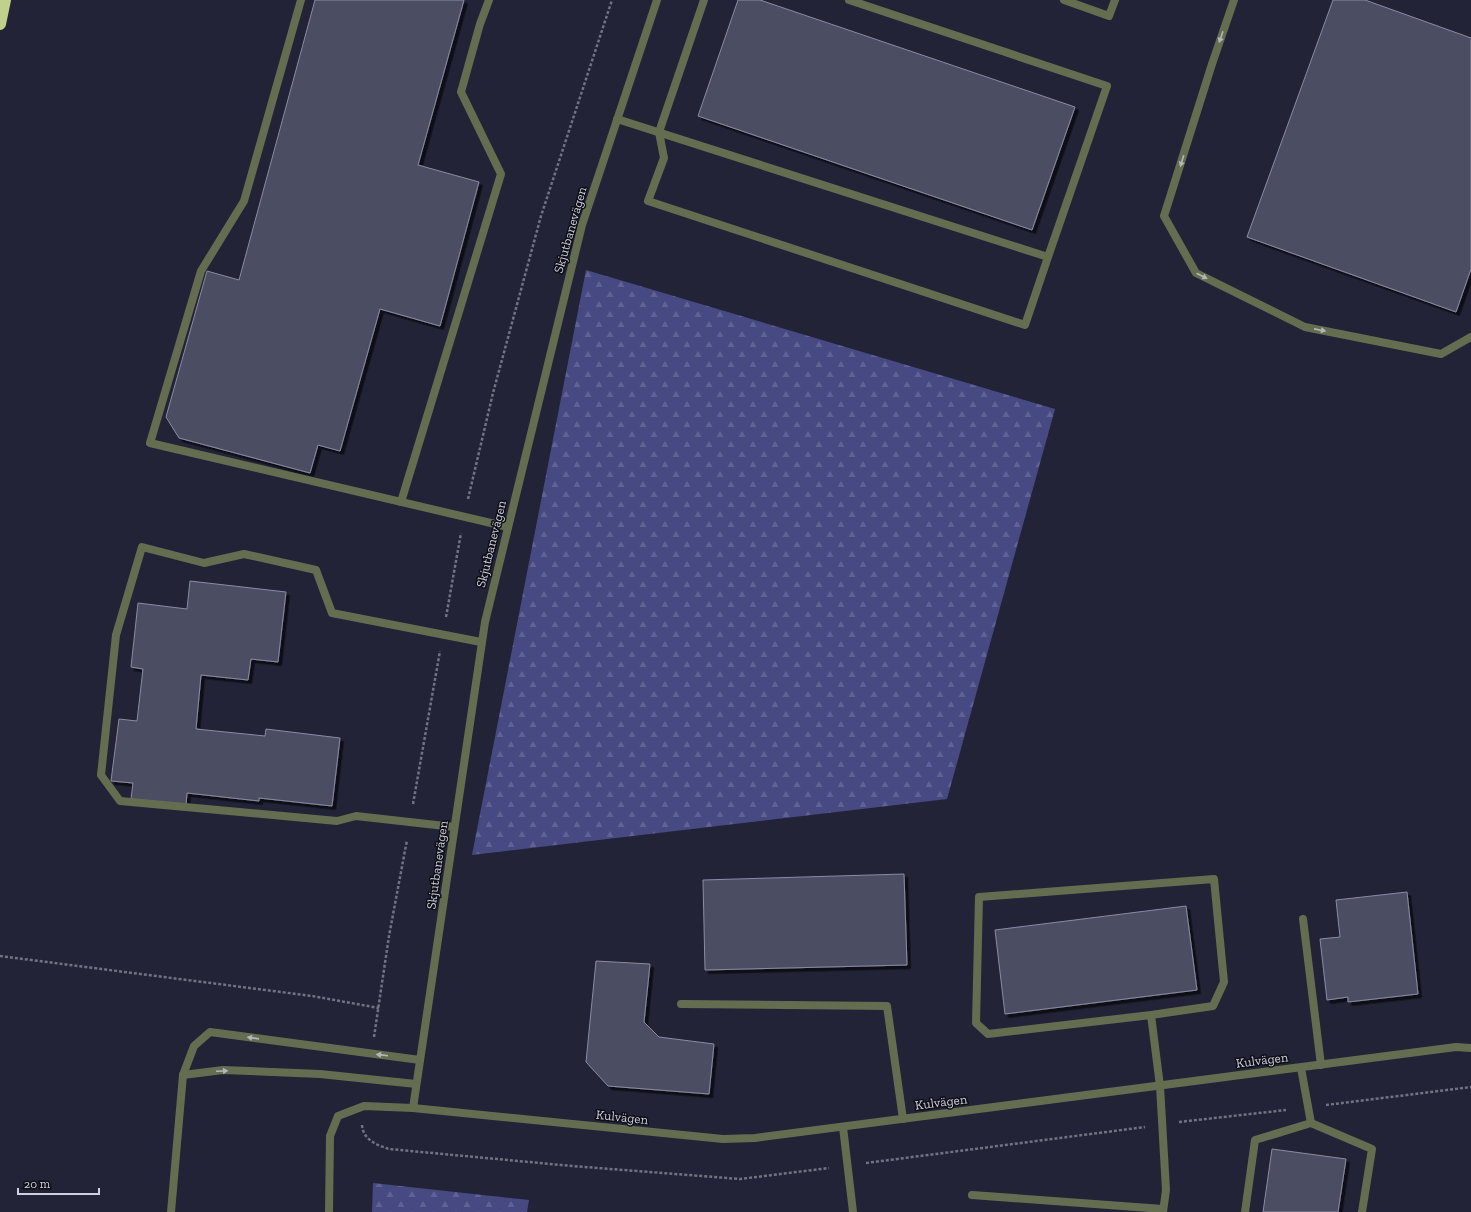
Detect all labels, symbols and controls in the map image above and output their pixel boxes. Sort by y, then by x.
one-way arrow [1218,31,1224,43]
one-way arrow [1178,155,1184,167]
street label: Skjutbanevägen [550,185,591,275]
one-way arrow [1197,273,1208,279]
one-way arrow [1314,328,1326,334]
street label: Skjutbanevägen [473,498,510,589]
street label: Skjutbanevägen [423,819,452,910]
one-way arrow [247,1035,259,1041]
street label: Kulvägen [1235,1049,1289,1071]
one-way arrow [376,1052,388,1058]
one-way arrow [216,1067,228,1074]
street label: Kulvägen [914,1091,968,1113]
street label: Kulvägen [595,1107,649,1127]
scale bar [18,1170,99,1196]
text: 20 m [24,1177,51,1191]

